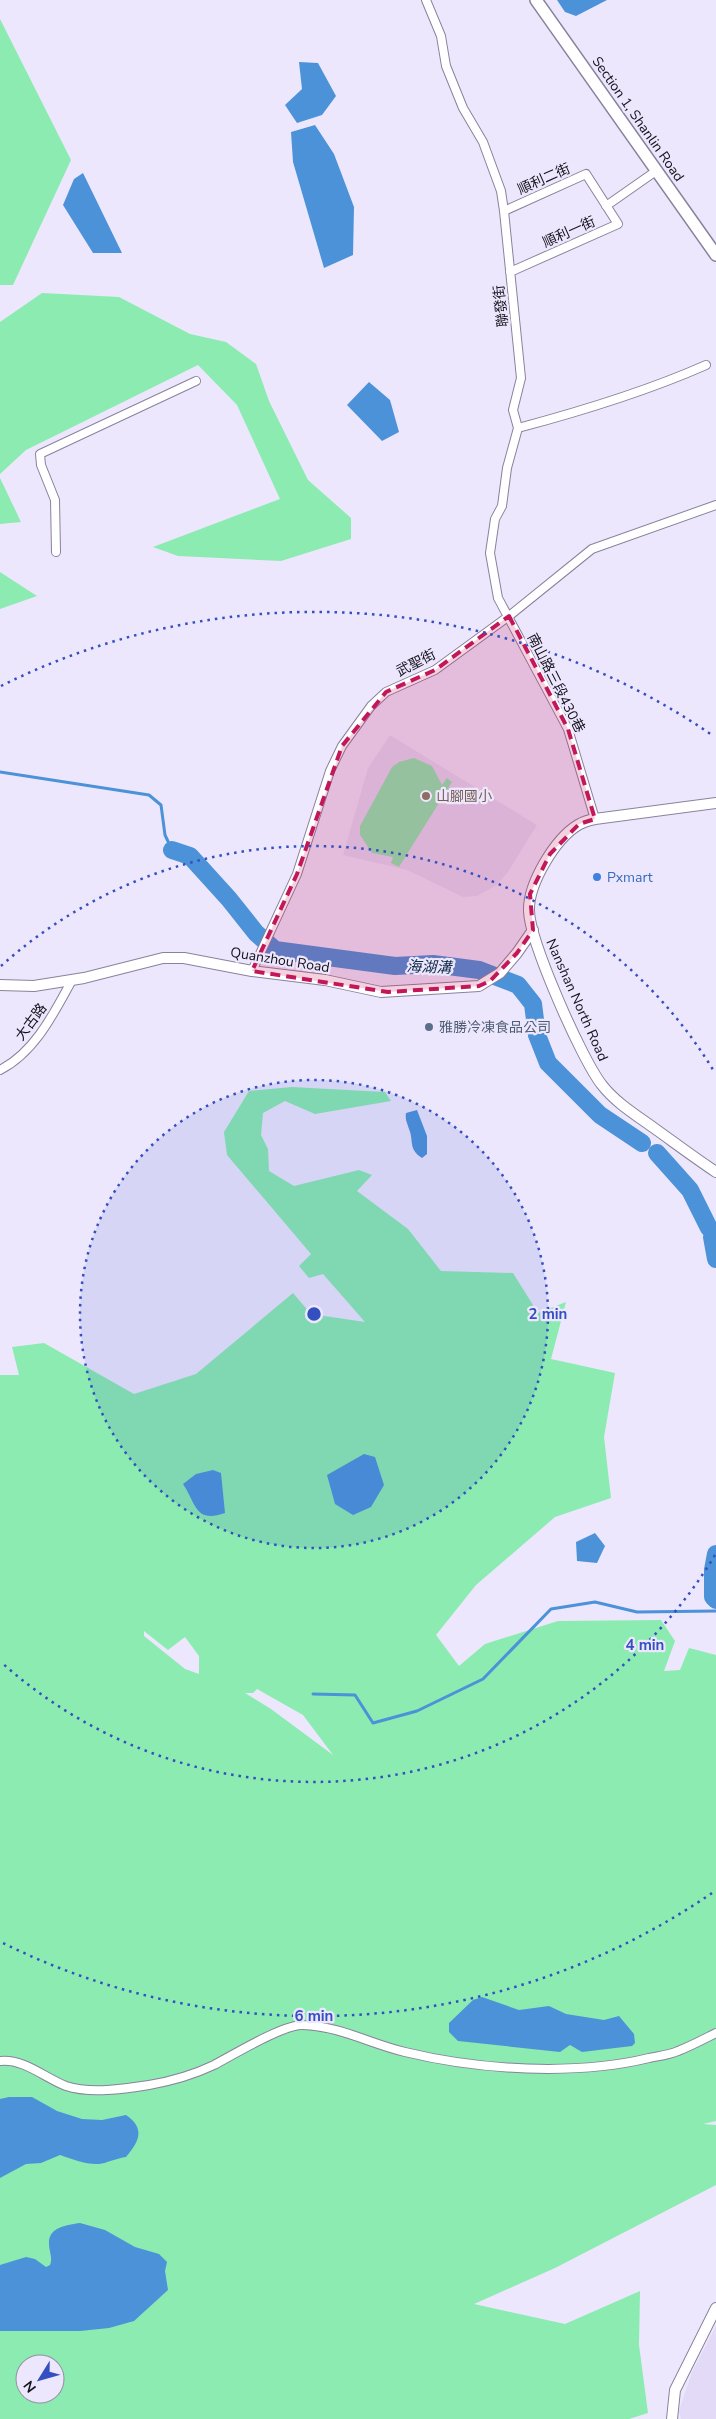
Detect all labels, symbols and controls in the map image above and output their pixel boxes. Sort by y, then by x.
street label: Section 1, Shanlin Road [588,53,688,185]
street label: 順利二街 [515,159,573,199]
street label: 順利一街 [540,212,598,252]
street label: 聯發街 [489,284,513,328]
street label: 南山路三段430巷 [523,630,589,736]
street label: 武聖街 [393,645,439,681]
place label: 山腳國小 [436,787,492,806]
marker: 山腳國小 [420,790,432,802]
place label: Pxmart [607,868,653,887]
marker: Pxmart [591,871,603,883]
street label: Nanshan North Road [541,936,613,1064]
street label: Quanzhou Road [229,943,331,977]
water label: 海湖溝 [406,956,454,978]
street label: 大古路 [11,1000,51,1044]
place label: 雅勝冷凍食品公司 [439,1018,551,1037]
marker: 雅勝冷凍食品公司 [423,1021,435,1033]
text: 2 min [529,1304,567,1324]
centre of rings [305,1305,323,1323]
text: 4 min [626,1635,664,1655]
text: 6 min [295,2006,333,2026]
north arrow [15,2354,65,2404]
text: N [19,2377,41,2396]

